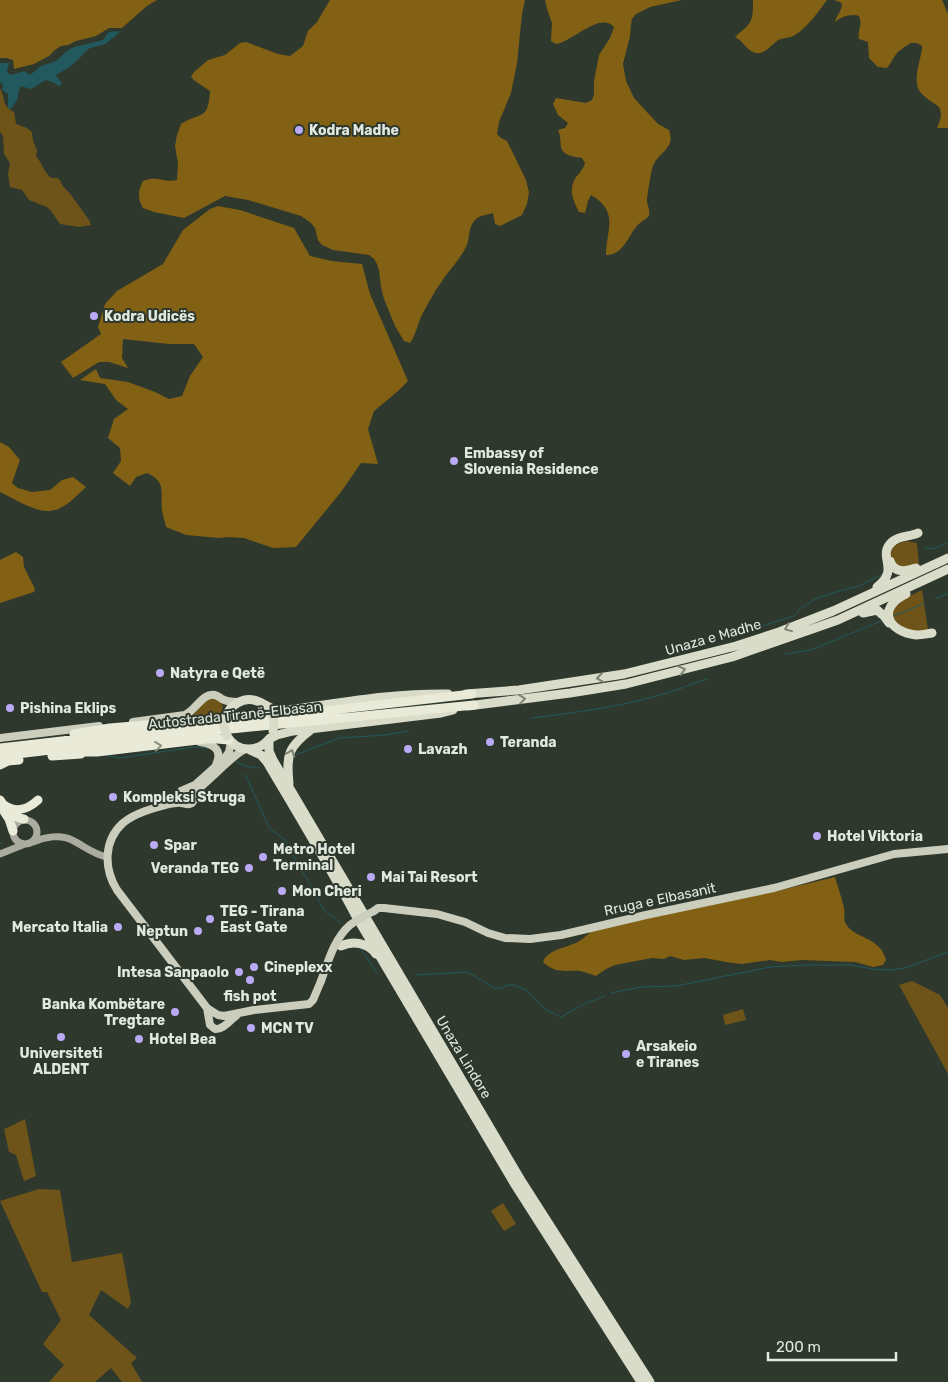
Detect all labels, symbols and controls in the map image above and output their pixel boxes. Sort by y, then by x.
place label: Kodra Madhe [309,122,399,139]
marker: Kodra Madhe [293,124,305,136]
place label: Kodra Udicës [104,308,195,325]
marker: Kodra Udicës [88,310,100,322]
place label: Embassy of Slovenia Residence [464,445,599,478]
marker: Embassy of Slovenia Residence [448,455,460,467]
street label: Unaza e Madhe [663,616,763,659]
one-way arrow [784,622,793,633]
place label: Natyra e Qetë [170,665,265,682]
one-way arrow [677,665,686,676]
marker: Natyra e Qetë [154,667,166,679]
one-way arrow [595,672,603,683]
one-way arrow [519,694,527,705]
street label: Autostrada Tiranë-Elbasan [147,698,323,733]
place label: Pishina Eklips [20,700,117,717]
marker: Pishina Eklips [4,702,16,714]
place label: Teranda [500,734,557,751]
marker: Teranda [484,736,496,748]
one-way arrow [154,741,162,752]
place label: Lavazh [418,741,468,758]
marker: Lavazh [402,743,414,755]
one-way arrow [285,749,295,758]
place label: Kompleksi Struga [123,789,245,806]
marker: Kompleksi Struga [107,791,119,803]
place label: Hotel Viktoria [827,828,923,845]
marker: Hotel Viktoria [811,830,823,842]
place label: Spar [164,837,197,854]
marker: Spar [148,839,160,851]
place label: Metro Hotel Terminal [273,841,355,874]
marker: Metro Hotel Terminal [257,851,269,863]
place label: Veranda TEG [151,860,239,877]
marker: Veranda TEG [243,862,255,874]
place label: Mai Tai Resort [381,869,478,886]
marker: Mai Tai Resort [365,871,377,883]
street label: Rruga e Elbasanit [603,879,718,920]
place label: Mon Cheri [292,883,362,900]
marker: Mon Cheri [276,885,288,897]
place label: TEG - Tirana East Gate [220,903,305,936]
marker: TEG - Tirana East Gate [204,913,216,925]
place label: Mercato Italia [12,919,108,936]
marker: Mercato Italia [112,921,124,933]
place label: Neptun [136,923,188,940]
marker: Neptun [192,925,204,937]
place label: Cineplexx [264,959,333,976]
marker: Cineplexx [248,961,260,973]
place label: Intesa Sanpaolo [117,964,229,981]
marker: Intesa Sanpaolo [233,966,245,978]
marker: fish pot [244,974,256,986]
place label: fish pot [223,988,277,1005]
place label: Banka Kombëtare Tregtare [42,996,165,1029]
marker: Banka Kombëtare Tregtare [169,1006,181,1018]
street label: Unaza Lindore [432,1013,495,1102]
place label: MCN TV [261,1020,314,1037]
marker: MCN TV [245,1022,257,1034]
marker: Universiteti ALDENT [55,1031,67,1043]
place label: Hotel Bea [149,1031,216,1048]
marker: Hotel Bea [133,1033,145,1045]
place label: Arsakeio e Tiranes [636,1038,699,1071]
place label: Universiteti ALDENT [19,1045,103,1078]
marker: Arsakeio e Tiranes [620,1048,632,1060]
scale bar [768,1330,896,1362]
text: 200 m [776,1338,821,1356]

